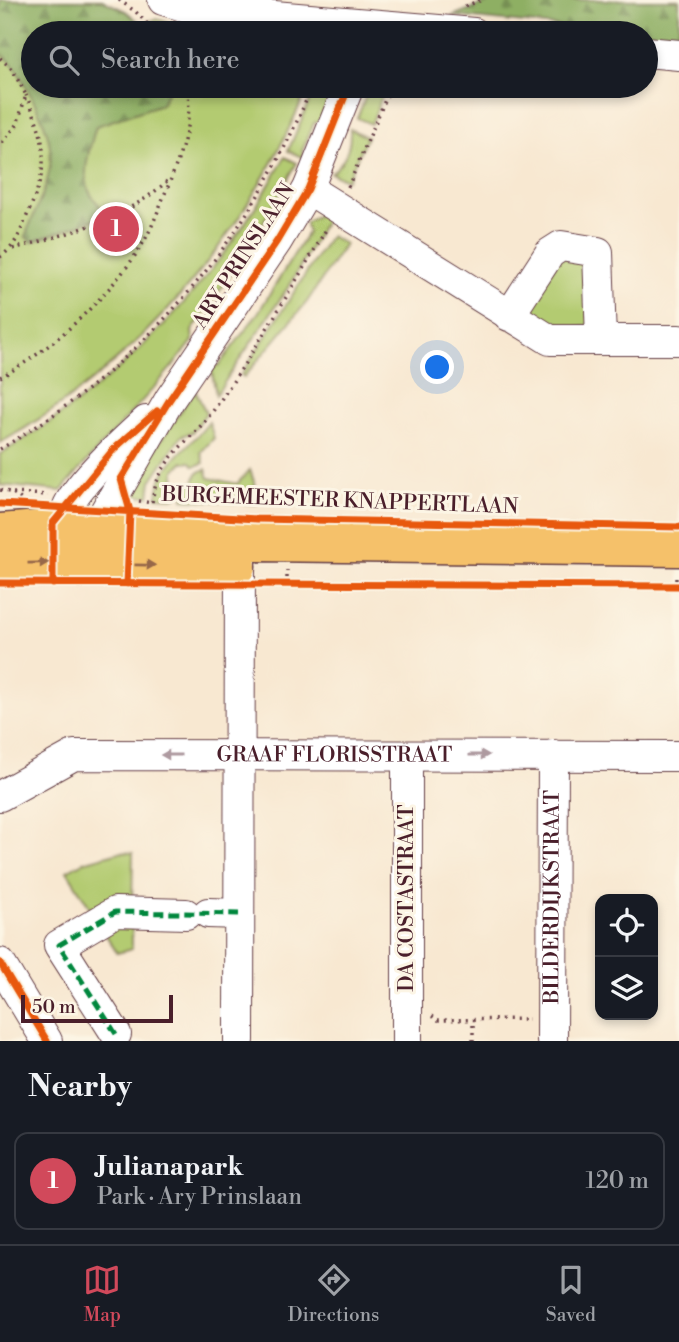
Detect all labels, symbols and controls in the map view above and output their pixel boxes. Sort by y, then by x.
search box [21,21,658,98]
icon: search [45,41,83,79]
text: Search here [101,44,240,76]
street label: ARY PRINSLAAN [187,178,301,335]
pin: 1 [93,203,139,255]
your location [420,350,454,384]
street label: BURGEMEESTER KNAPPERTLAAN [160,482,519,520]
one-way arrow [28,557,50,569]
one-way arrow [134,559,156,570]
street label: GRAAF FLORISSTRAAT [216,742,453,769]
one-way arrow [160,749,182,761]
one-way arrow [468,749,490,761]
street label: BILDERDIJKSTRAAT [539,790,566,1005]
street label: DA COSTASTRAAT [394,804,420,992]
map controls [595,894,658,1020]
button: locate [595,894,658,957]
button: layers [595,957,658,1020]
scale bar [21,992,173,1024]
text: 50 m [32,995,76,1019]
text: Nearby [28,1068,132,1106]
text: Julianapark [97,1151,243,1183]
text: 1 [47,1167,59,1195]
text: 120 m [585,1167,649,1195]
text: Park · Ary Prinslaan [97,1183,302,1211]
tab: Map [83,1261,121,1327]
tab: Directions [288,1261,379,1327]
tab: Saved [546,1261,596,1327]

